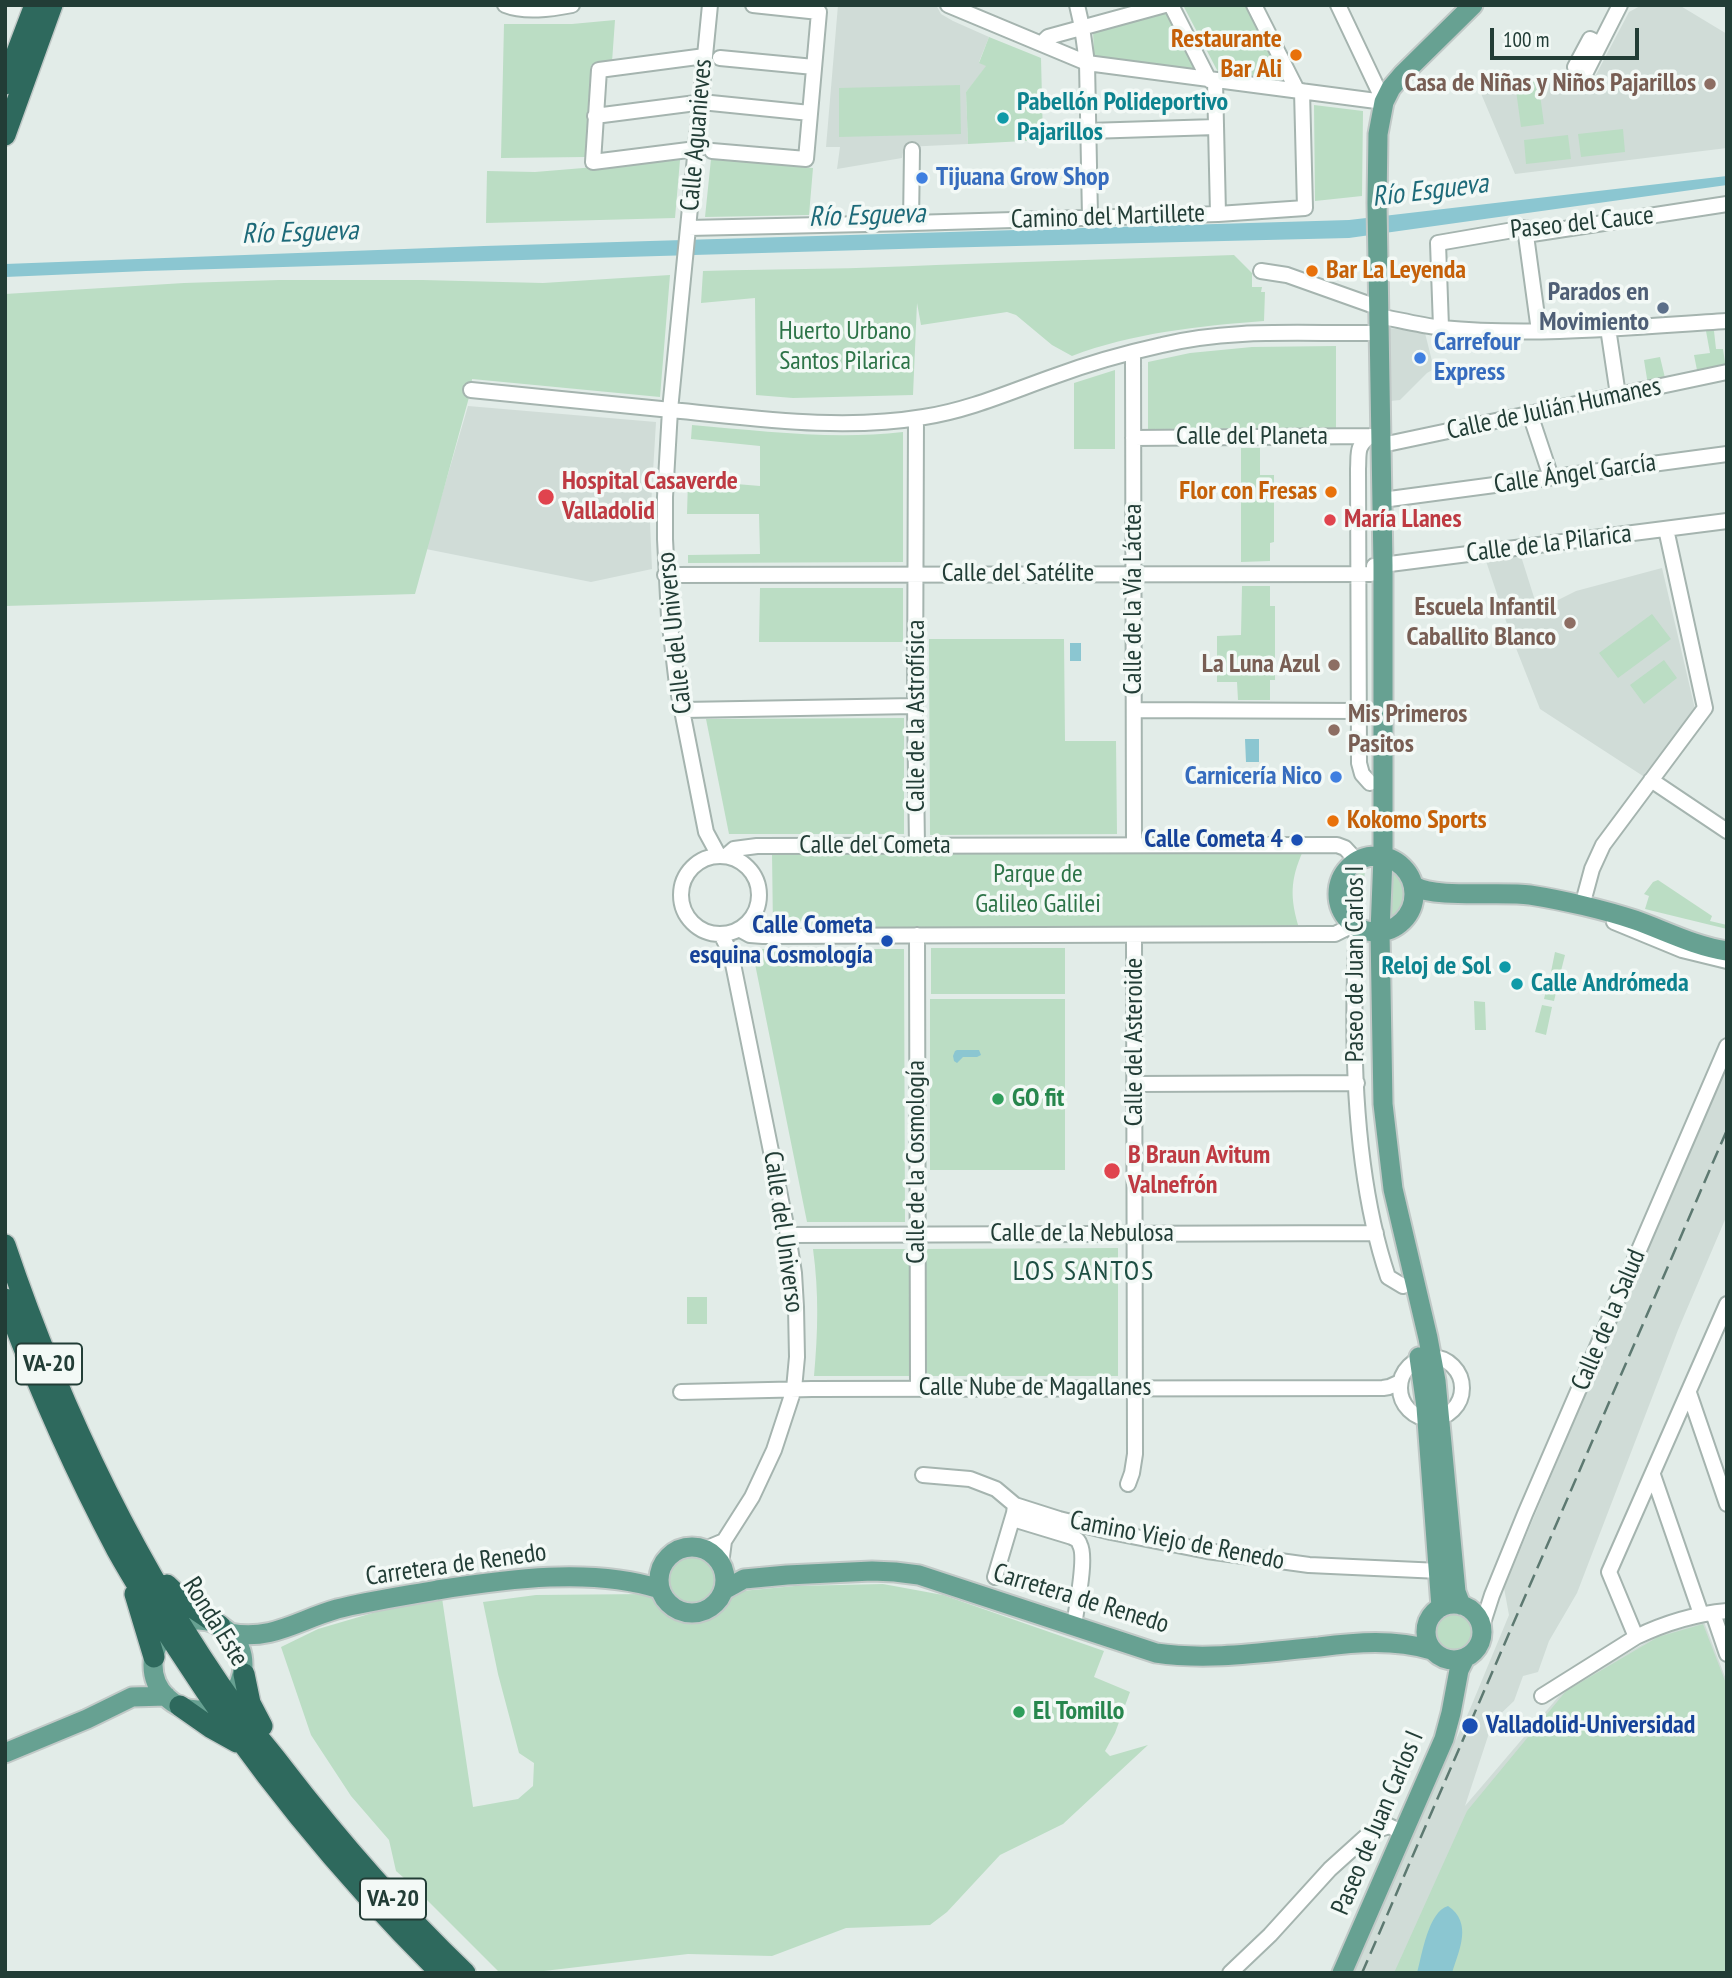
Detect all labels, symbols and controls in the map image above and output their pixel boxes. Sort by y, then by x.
scale bar [1494,14,1643,58]
place label: Restaurante Bar Ali [1171,24,1282,86]
text: 100 m [1503,26,1549,53]
marker: Restaurante Bar Ali [1288,47,1304,63]
street label: Calle Aguanieves [675,58,719,212]
place label: Casa de Niñas y Niños Pajarillos [1404,68,1696,100]
marker: Casa de Niñas y Niños Pajarillos [1702,76,1718,92]
place label: Pabellón Polideportivo Pajarillos [1017,87,1228,148]
marker: Pabellón Polideportivo Pajarillos [995,110,1011,126]
place label: Tijuana Grow Shop [936,162,1109,194]
water label: Río Esgueva [1370,167,1490,215]
marker: Tijuana Grow Shop [914,170,930,186]
water label: Río Esgueva [808,197,926,235]
street label: Camino del Martillete [1010,198,1206,236]
street label: Paseo del Cauce [1509,200,1655,246]
water label: Río Esgueva [241,214,359,252]
place label: Bar La Leyenda [1326,255,1466,287]
marker: Bar La Leyenda [1304,263,1320,279]
place label: Parados en Movimiento [1539,277,1649,338]
marker: Parados en Movimiento [1655,300,1671,316]
park label: Huerto Urbano Santos Pilarica [779,316,911,378]
place label: Carrefour Express [1434,327,1521,388]
marker: Carrefour Express [1412,350,1428,366]
street label: Calle de Julián Humanes [1444,371,1664,447]
street label: Calle del Planeta [1176,421,1328,453]
street label: Calle Ángel García [1492,447,1658,501]
place label: Hospital Casaverde Valladolid [562,466,738,528]
place label: Flor con Fresas [1179,476,1317,508]
marker: Flor con Fresas [1323,484,1339,500]
marker: Hospital Casaverde Valladolid [536,487,556,507]
street label: Calle de la Vía Láctea [1118,504,1150,694]
place label: María Llanes [1344,504,1462,536]
marker: María Llanes [1322,512,1338,528]
street label: Calle de la Pilarica [1465,518,1633,570]
street label: Calle del Universo [651,551,699,715]
street label: Calle del Satélite [942,558,1094,590]
place label: Escuela Infantil Caballito Blanco [1407,592,1556,654]
marker: Escuela Infantil Caballito Blanco [1562,615,1578,631]
street label: Calle de la Astrofísica [901,620,933,812]
place label: La Luna Azul [1202,649,1320,681]
marker: La Luna Azul [1326,657,1342,673]
place label: Mis Primeros Pasitos [1348,699,1467,760]
marker: Mis Primeros Pasitos [1326,722,1342,738]
place label: Carnicería Nico [1185,761,1322,793]
marker: Carnicería Nico [1328,769,1344,785]
place label: Kokomo Sports [1347,805,1487,837]
marker: Kokomo Sports [1325,813,1341,829]
place label: Calle Cometa 4 [1144,824,1283,856]
street label: Calle del Cometa [799,830,951,862]
marker: Calle Cometa 4 [1289,832,1305,848]
park label: Parque de Galileo Galilei [975,859,1101,920]
street label: Paseo de Juan Carlos I [1340,866,1372,1062]
place label: Calle Cometa esquina Cosmología [689,910,873,972]
marker: Calle Cometa esquina Cosmología [879,933,895,949]
place label: Reloj de Sol [1381,951,1491,983]
street label: Calle del Asteroide [1119,958,1151,1126]
marker: Reloj de Sol [1497,959,1513,975]
place label: Calle Andrómeda [1531,968,1689,1000]
marker: Calle Andrómeda [1509,976,1525,992]
street label: Calle de la Cosmología [901,1060,933,1264]
place label: GO fit [1012,1083,1064,1115]
marker: GO fit [990,1091,1006,1107]
place label: B Braun Avitum Valnefrón [1128,1140,1270,1202]
street label: Calle del Universo [756,1149,810,1315]
marker: B Braun Avitum Valnefrón [1102,1161,1122,1181]
street label: Calle de la Nebulosa [990,1218,1174,1250]
street label: Calle de la Salud [1565,1245,1653,1395]
district label: LOS SANTOS [1014,1255,1154,1289]
road number: VA-20 [16,1344,82,1384]
street label: Calle Nube de Magallanes [919,1372,1151,1404]
street label: Camino Viejo de Renedo [1067,1505,1287,1577]
street label: Carretera de Renedo [364,1537,548,1593]
street label: Carretera de Renedo [989,1557,1173,1641]
street label: Ronda Este [176,1572,254,1672]
place label: El Tomillo [1033,1696,1124,1728]
marker: El Tomillo [1011,1704,1027,1720]
place label: Valladolid-Universidad [1486,1710,1695,1742]
marker: Valladolid-Universidad [1460,1716,1480,1736]
street label: Paseo de Juan Carlos I [1325,1726,1431,1920]
road number: VA-20 [360,1878,426,1920]

